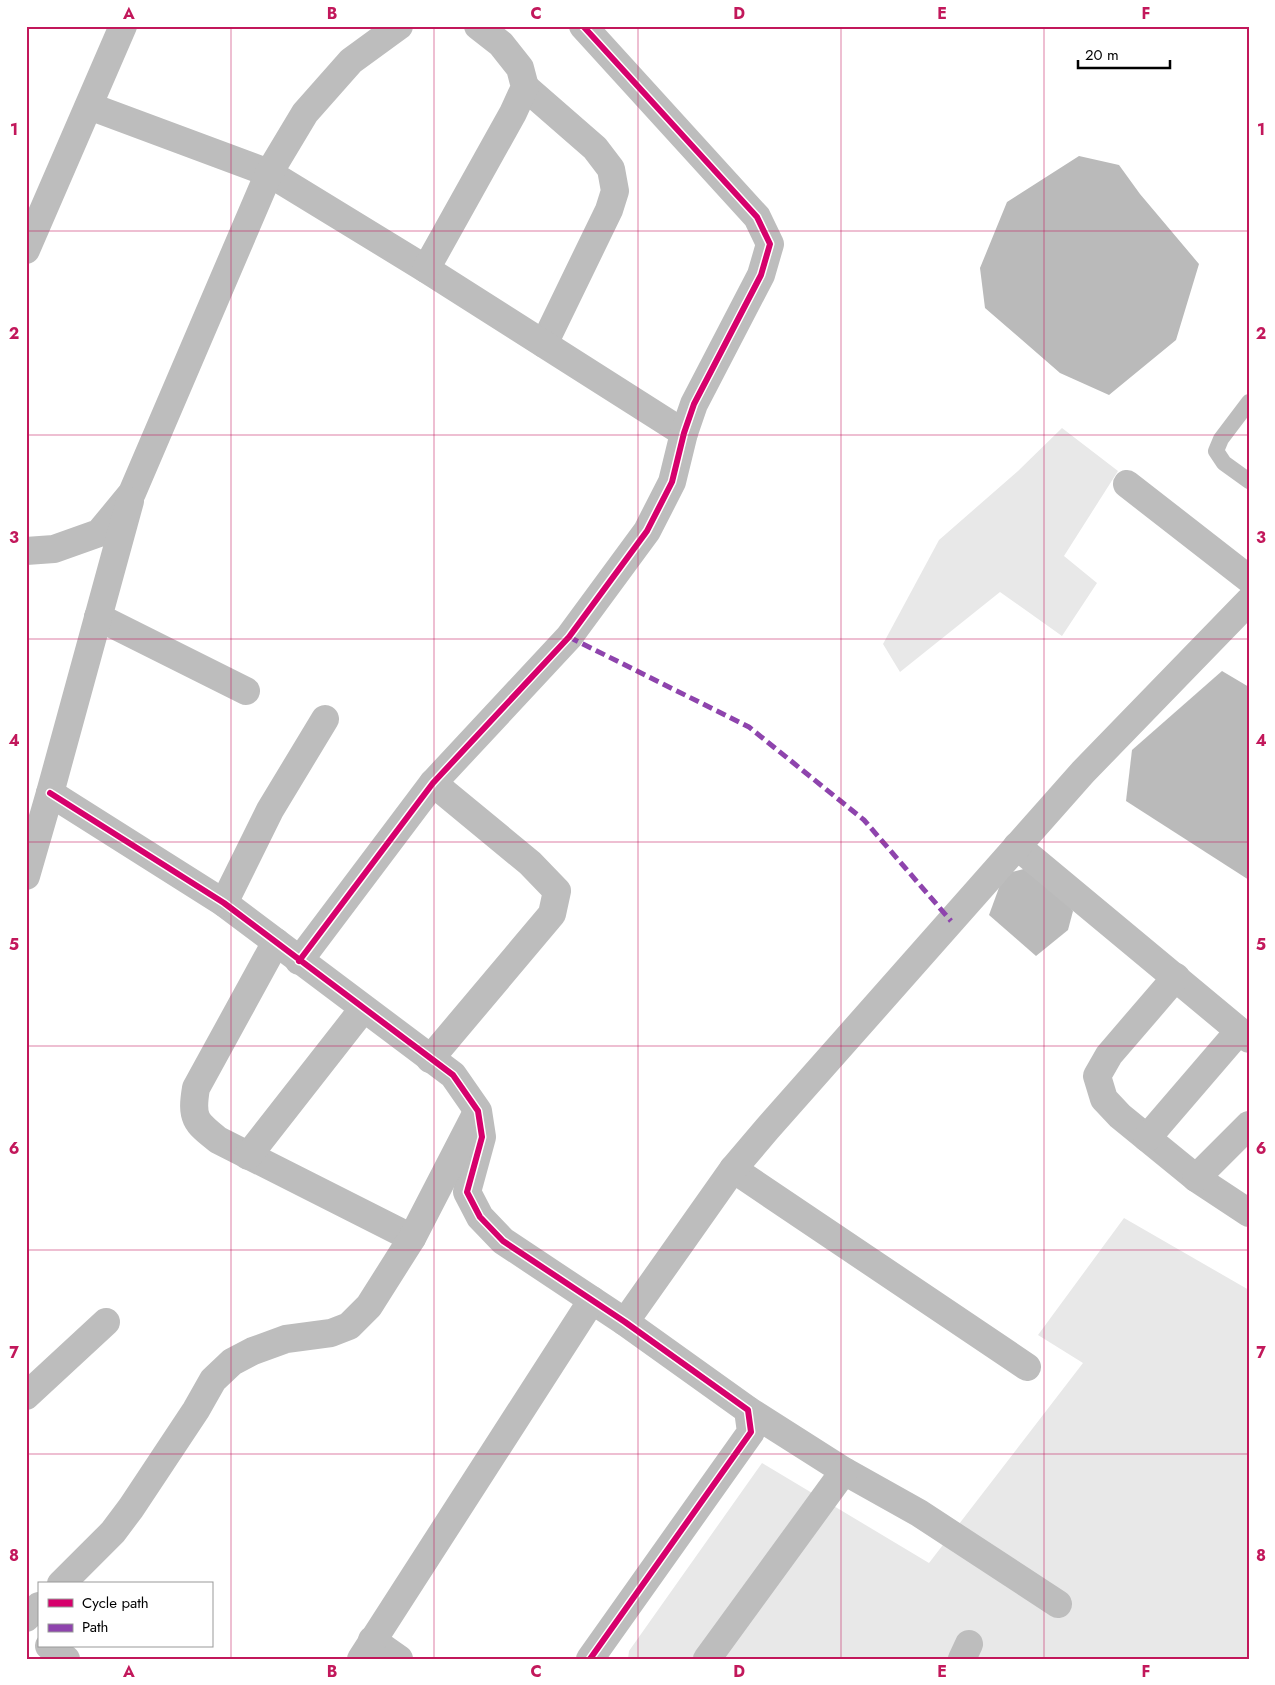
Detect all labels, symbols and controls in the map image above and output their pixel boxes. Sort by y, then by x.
text: A [122,2,135,25]
text: B [327,2,337,25]
text: C [530,2,542,25]
text: D [733,2,745,25]
text: E [937,2,947,25]
text: F [1142,2,1150,25]
scale bar [1078,38,1170,70]
text: 20 m [1085,44,1119,66]
text: 1 [10,118,18,141]
text: 1 [1257,118,1265,141]
text: 2 [9,322,19,345]
text: 2 [1256,322,1266,345]
text: 3 [9,526,19,549]
text: 3 [1256,526,1266,549]
text: 4 [8,729,20,752]
text: 4 [1255,729,1267,752]
text: 5 [9,933,19,956]
text: 5 [1256,933,1266,956]
text: 6 [9,1137,19,1160]
text: 6 [1256,1137,1266,1160]
text: 7 [9,1341,19,1364]
text: 7 [1256,1341,1266,1364]
text: 8 [9,1544,19,1567]
text: 8 [1256,1544,1266,1567]
legend [38,1582,212,1648]
text: Cycle path [82,1592,149,1614]
text: Path [82,1616,108,1638]
text: A [122,1660,135,1683]
text: B [327,1660,337,1683]
text: C [530,1660,542,1683]
text: D [733,1660,745,1683]
text: E [937,1660,947,1683]
text: F [1142,1660,1150,1683]

